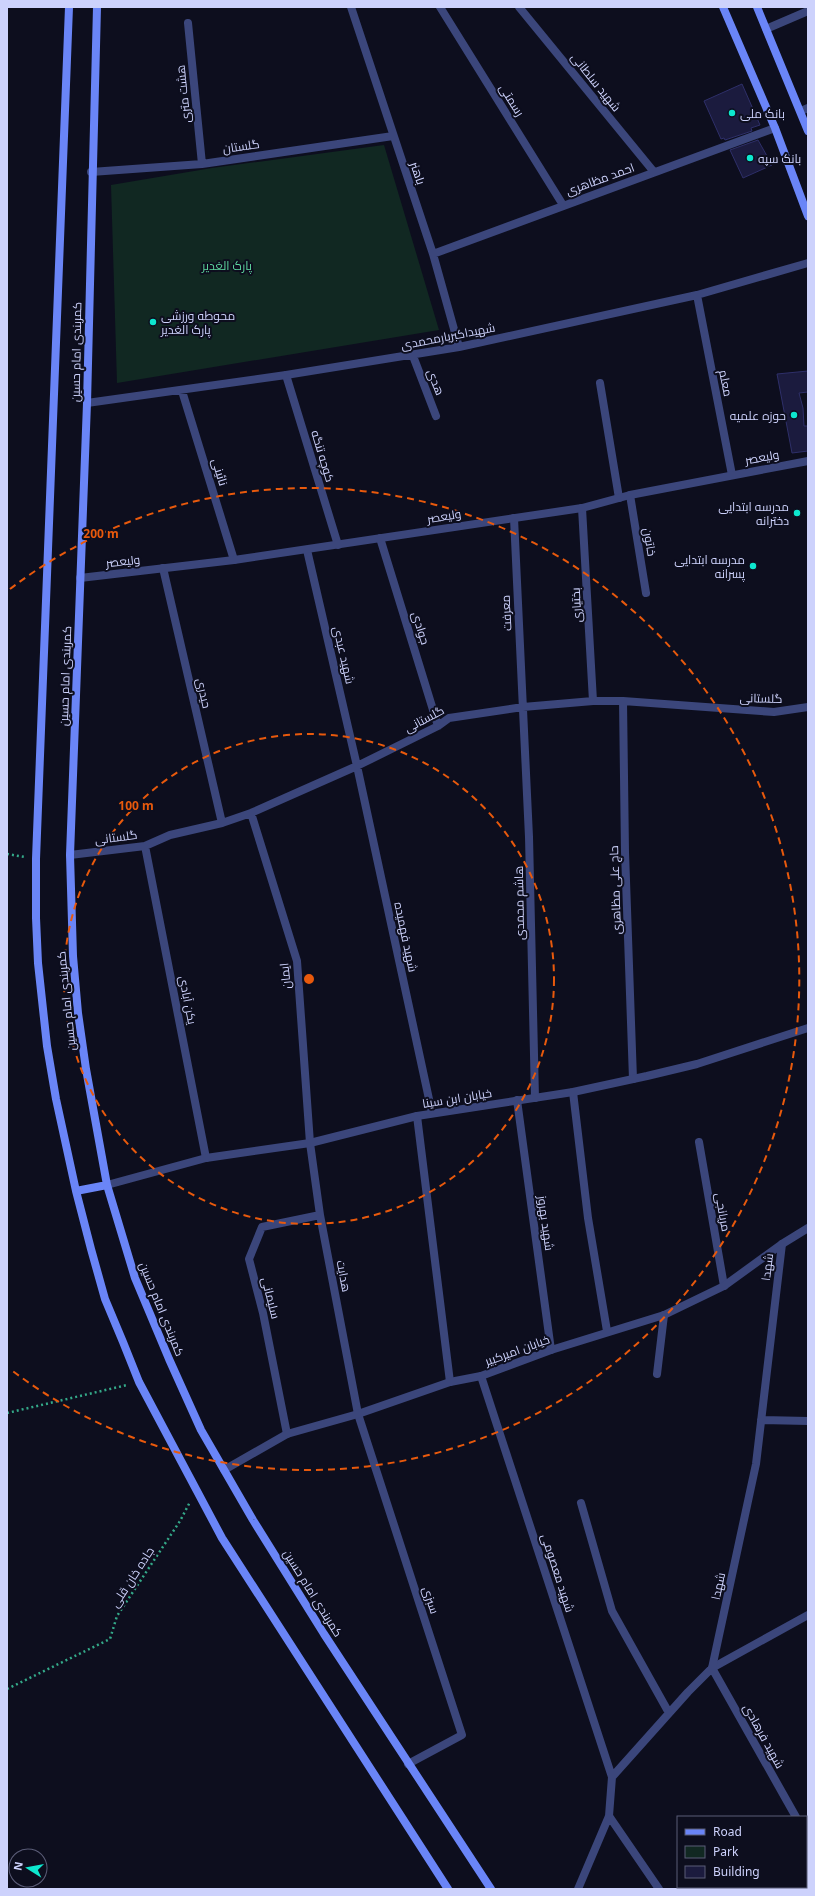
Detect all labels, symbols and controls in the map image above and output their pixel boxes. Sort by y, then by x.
street label: شهید سلطانی [567,49,625,115]
street label: هشت متری [171,64,195,124]
street label: رسمتی [495,81,529,119]
place label: بانک ملی [740,105,785,122]
marker: بانک ملی [727,108,737,118]
street label: گلستان [221,135,261,157]
place label: بانک سپه [758,150,801,167]
marker: بانک سپه [745,153,755,163]
street label: باهنر [406,158,430,187]
street label: احمد مظاهری [563,159,637,199]
park label: پارک الغدیر [201,257,253,275]
street label: کمربندی امام حسین [67,302,85,402]
place label: محوطه ورزشی پارک الغدیر [160,307,235,339]
marker: محوطه ورزشی پارک الغدیر [148,317,158,327]
street label: شهیداکبریارمحمدی [399,319,497,353]
street label: هدی [423,366,449,398]
street label: معلم [715,368,737,398]
place label: حوزه علمیه [730,407,786,424]
marker: حوزه علمیه [789,410,799,420]
street label: کوچه تنگه [306,428,339,484]
street label: ولیعصر [743,446,780,469]
street label: نائینی [208,456,232,488]
place label: مدرسه ابتدایی دخترانه [718,498,789,529]
street label: ولیعصر [425,505,462,527]
marker: مدرسه ابتدایی دخترانه [792,508,802,518]
text: 200 m [83,525,119,542]
street label: خاتون [639,527,661,557]
street label: ولیعصر [104,551,141,571]
place label: مدرسه ابتدایی پسرانه [674,551,746,583]
marker: مدرسه ابتدایی پسرانه [748,561,758,571]
street label: بختیاری [567,587,585,623]
street label: معرفت [497,595,515,631]
street label: جوادی [408,610,434,646]
street label: شهید عبدی [329,624,359,686]
street label: کمربندی امام حسین [55,626,75,726]
street label: حیدری [192,676,216,710]
street label: گلستانی [739,689,783,707]
street label: گلستانی [401,701,447,737]
text: 100 m [118,797,154,814]
street label: گلستانی [94,826,138,848]
street label: حاج علی مظاهری [605,845,625,935]
street label: هاشم محمدی [510,866,528,940]
street label: شهید فهمیده [390,900,422,974]
street label: کمربندی امام حسین [52,950,80,1052]
street label: ایمان [275,962,295,990]
centre of rings [302,972,316,986]
street label: یکن آبادی [175,974,201,1027]
street label: خیابان ابن سینا [421,1084,493,1112]
street label: مریانجی [711,1191,735,1233]
street label: شهید بهروز [534,1193,558,1252]
street label: شهدا [757,1252,777,1282]
street label: کمربندی امام حسین [135,1259,189,1359]
street label: هدایت [333,1259,355,1293]
street label: سلیمانی [258,1275,284,1321]
street label: خیابان امیرکبیر [481,1330,552,1370]
street label: شهید معصومی [537,1532,579,1615]
street label: جاده خان قلی [106,1543,158,1611]
street label: کمربندی امام حسین [279,1546,347,1640]
street label: شهدا [707,1571,729,1601]
street label: سبزی [419,1584,443,1616]
street label: شهید فرهادی [739,1701,789,1771]
legend [677,1816,807,1888]
text: Road [713,1823,742,1840]
text: Park [713,1843,739,1860]
north arrow [8,1848,48,1888]
text: N [9,1860,26,1872]
text: Building [713,1863,760,1880]

